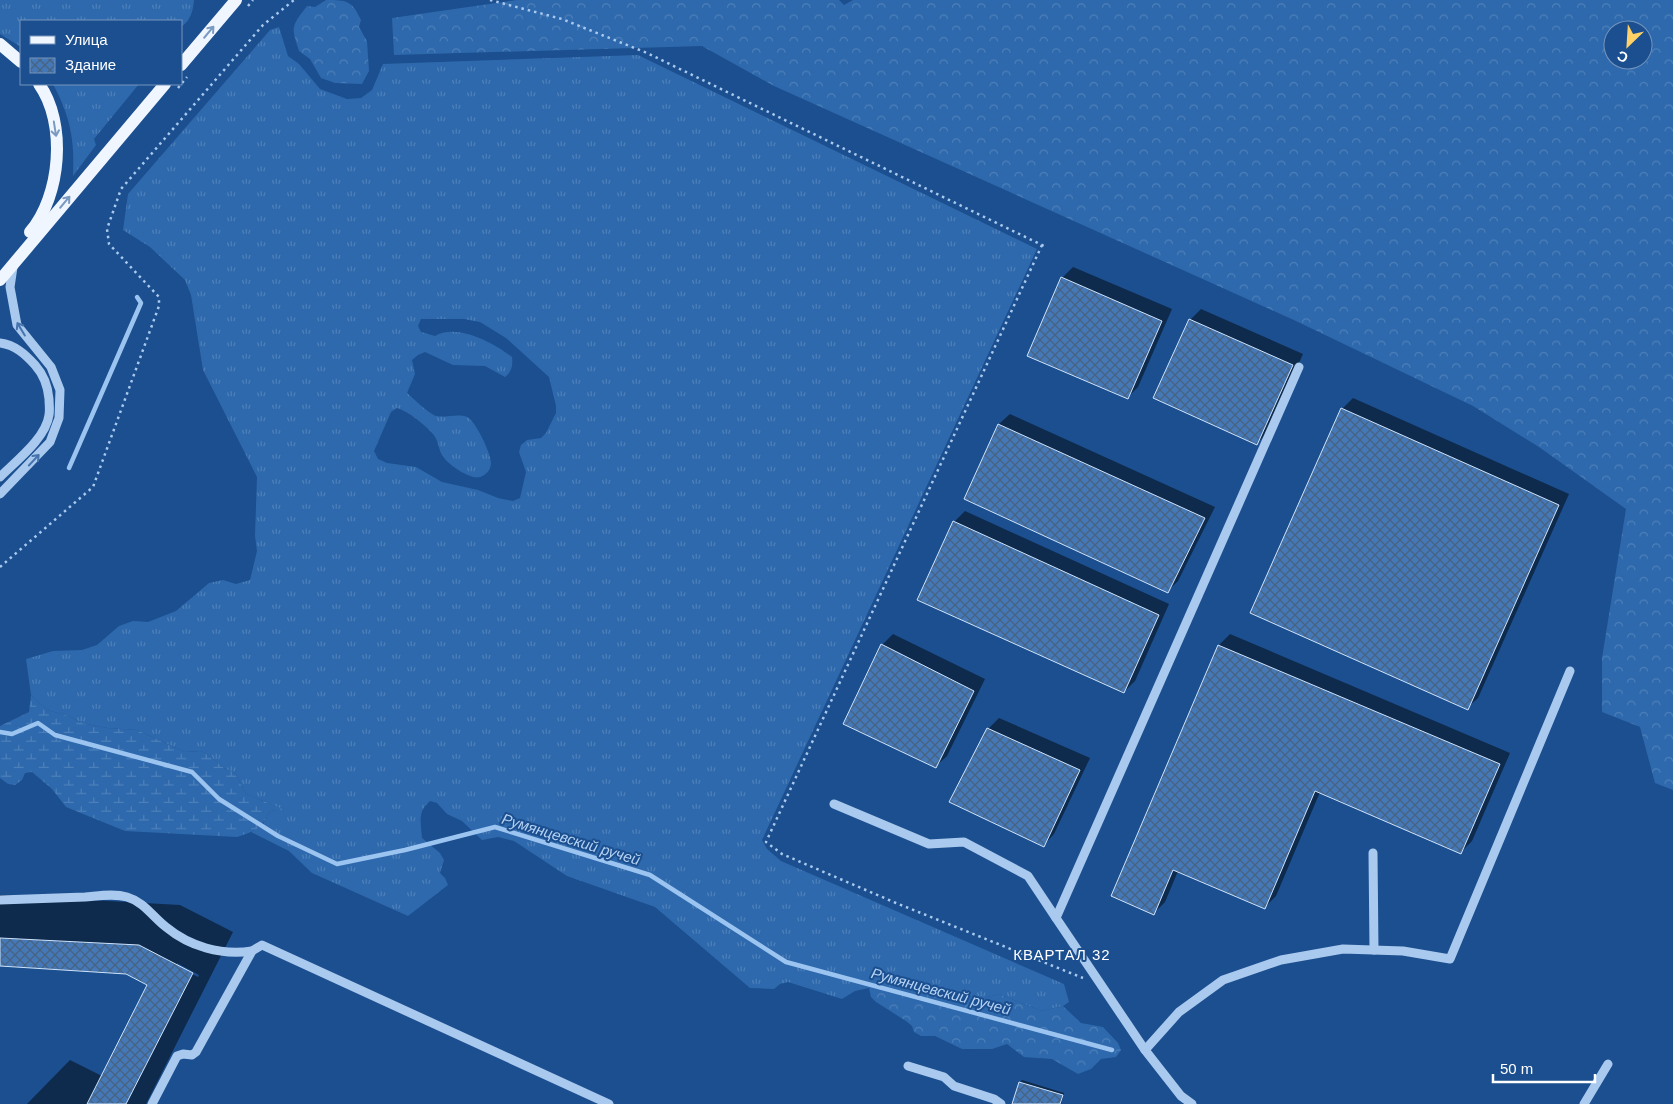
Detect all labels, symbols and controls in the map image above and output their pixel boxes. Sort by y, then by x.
legend [20,20,182,85]
north arrow [1603,20,1653,70]
one-way arrow [203,26,214,39]
text: Улица [65,31,108,48]
text: С [1615,47,1630,66]
text: Здание [65,56,116,73]
one-way arrow [50,121,60,137]
one-way arrow [59,196,70,209]
one-way arrow [15,322,25,336]
one-way arrow [28,453,40,466]
water label: Румянцевский ручей [500,810,643,868]
district label: КВАРТАЛ 32 [1013,946,1111,963]
water label: Румянцевский ручей [869,964,1013,1018]
scale bar [1493,1052,1596,1084]
text: 50 m [1500,1060,1533,1077]

